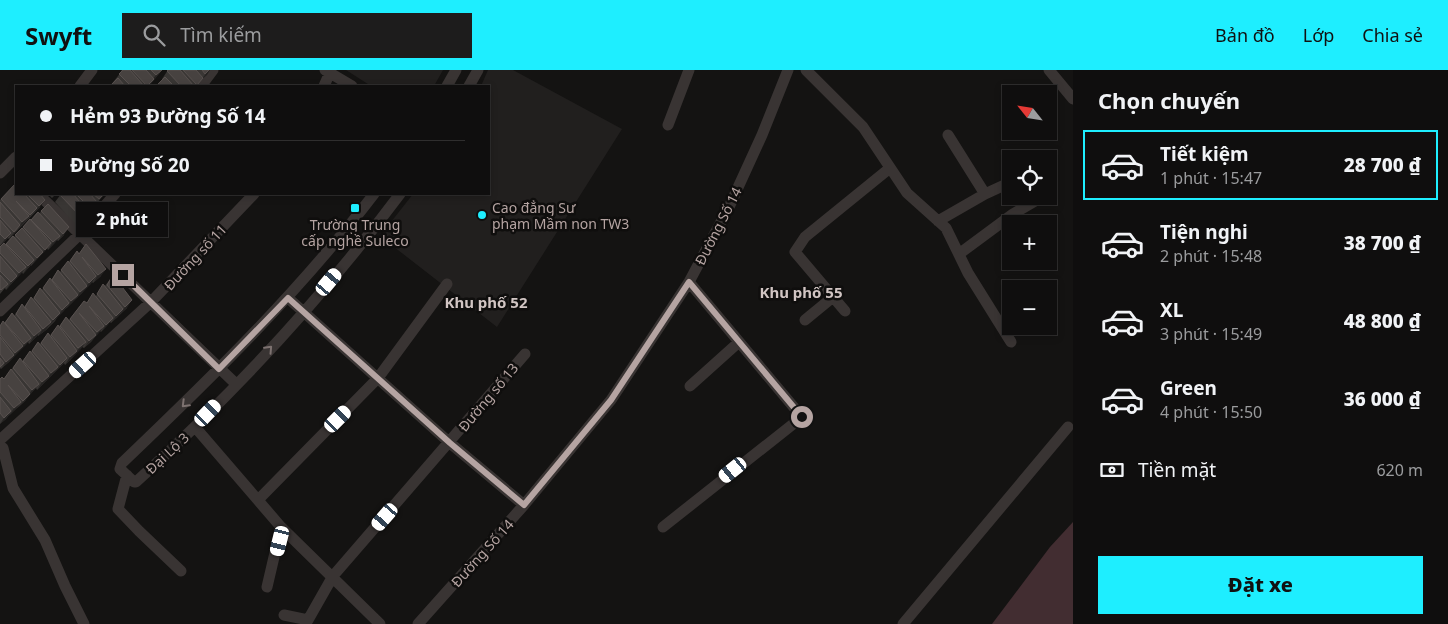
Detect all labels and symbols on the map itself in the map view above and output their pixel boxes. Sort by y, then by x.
north arrow [1002,85,1058,140]
street label: Đường Số 14 [690,184,746,268]
place label: Cao đẳng Sư phạm Mầm non TW3 [492,198,629,233]
callout: 2 phút [77,202,169,238]
marker: Trường Trung cấp nghề Suleco [349,202,361,214]
marker: Cao đẳng Sư phạm Mầm non TW3 [476,209,488,221]
place label: Trường Trung cấp nghề Suleco [301,215,409,250]
street label: Đường số 11 [159,220,231,294]
route end [112,264,134,286]
car [313,266,344,298]
district label: Khu phố 55 [759,282,843,302]
district label: Khu phố 52 [444,292,528,312]
one-way arrow [263,345,272,354]
car [66,349,99,381]
street label: Đường số 13 [454,359,522,435]
car [192,397,223,429]
one-way arrow [181,398,190,407]
car [322,403,353,435]
route start [791,406,813,428]
street label: Đại Lộ 3 [141,428,193,478]
car [716,455,749,485]
car [369,501,400,533]
street label: Đường Số 14 [447,515,517,591]
car [269,525,290,557]

